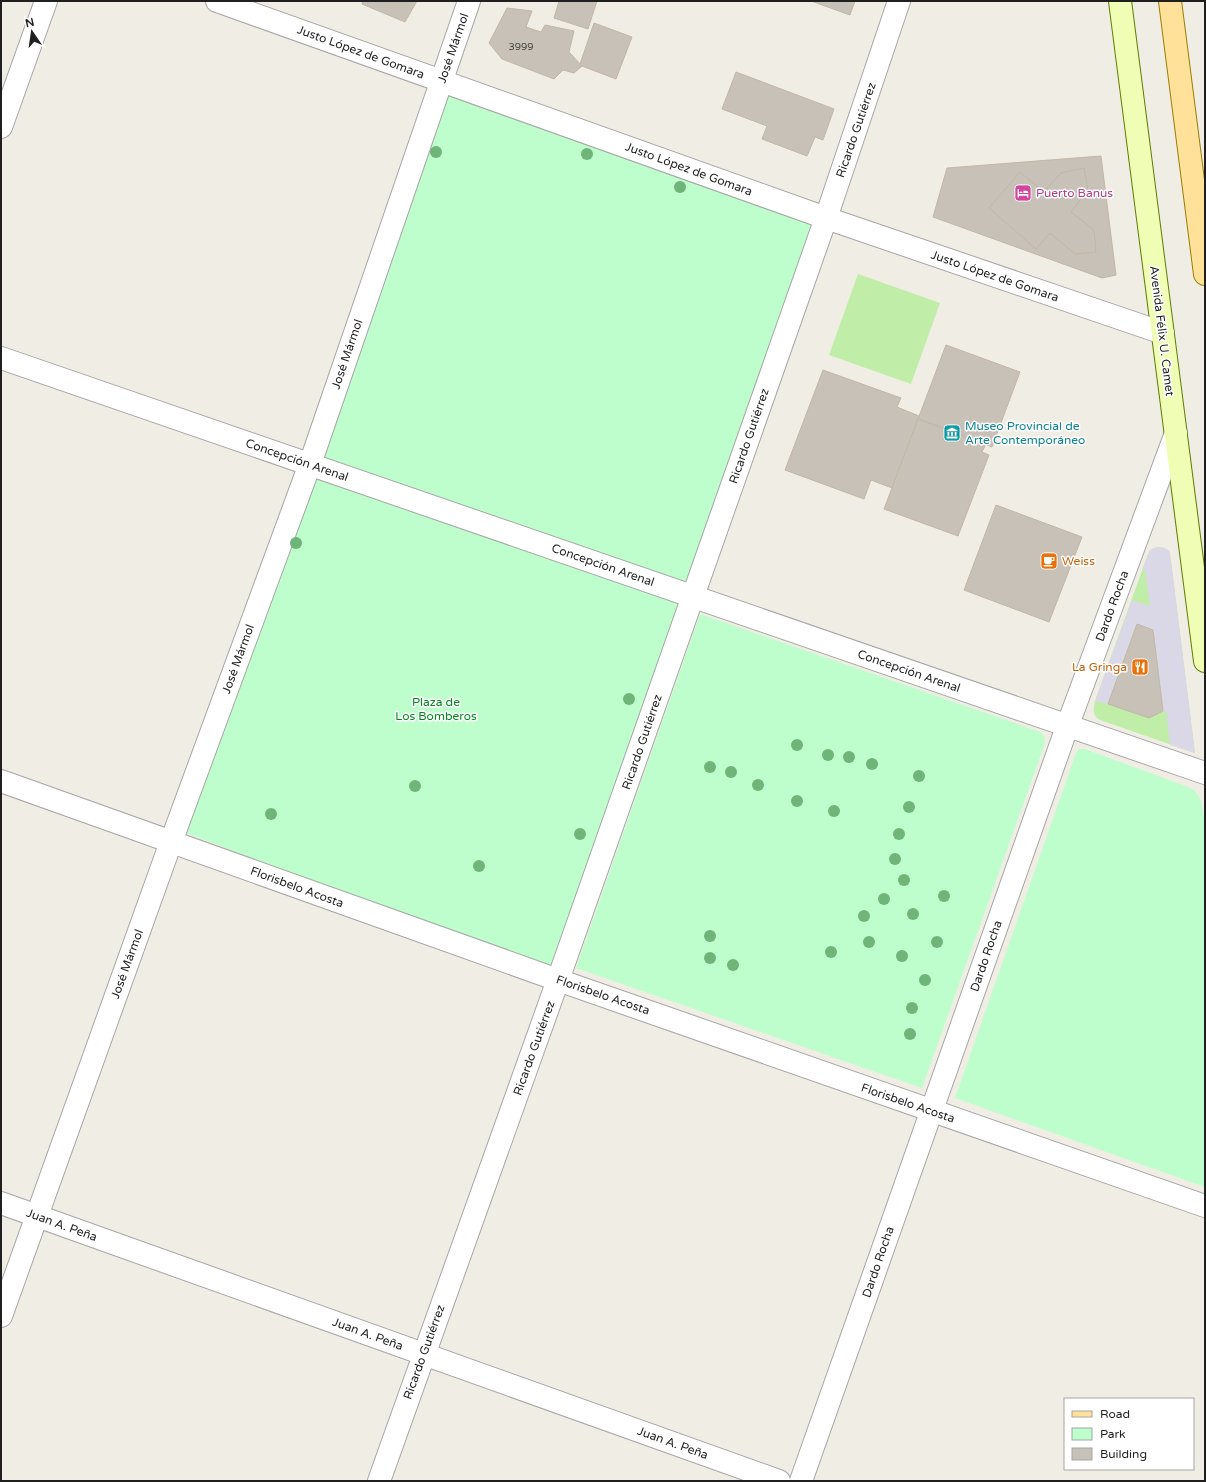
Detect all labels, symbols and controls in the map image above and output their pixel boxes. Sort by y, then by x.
street label: José Mármol [435,11,471,85]
north arrow [12,12,52,52]
text: N [24,15,36,30]
street label: Justo López de Gomara [296,22,426,82]
house number: 3999 [508,41,534,53]
street label: Ricardo Gutiérrez [833,81,879,179]
street label: Justo López de Gomara [624,139,754,199]
hotel icon: Puerto Banus [1013,183,1033,203]
place label: Puerto Banus [1036,186,1113,200]
street label: Justo López de Gomara [929,248,1061,304]
street label: Avenida Félix U. Camet [1147,265,1177,397]
street label: José Mármol [329,317,365,391]
street label: Ricardo Gutiérrez [726,387,772,485]
place label: Museo Provincial de Arte Contemporáneo [965,419,1085,447]
museum icon: Museo Provincial de Arte Contemporáneo [942,423,962,443]
street label: Concepción Arenal [244,436,350,484]
street label: Concepción Arenal [550,541,656,589]
cafe icon: Weiss [1039,551,1059,571]
place label: Weiss [1062,554,1095,568]
street label: Dardo Rocha [1093,569,1131,643]
street label: José Mármol [219,622,257,696]
street label: Concepción Arenal [856,647,962,695]
restaurant icon: La Gringa [1130,657,1150,677]
place label: La Gringa [1072,660,1127,674]
street label: Ricardo Gutiérrez [619,693,665,791]
park label: Plaza de Los Bomberos [395,695,477,723]
street label: Florisbelo Acosta [249,864,345,910]
street label: Dardo Rocha [967,919,1005,993]
street label: José Mármol [108,927,146,1001]
street label: Florisbelo Acosta [554,972,652,1018]
street label: Ricardo Gutiérrez [510,999,558,1097]
street label: Florisbelo Acosta [859,1080,957,1126]
street label: Juan A. Peña [25,1206,99,1244]
street label: Dardo Rocha [859,1225,897,1299]
street label: Ricardo Gutiérrez [400,1303,448,1401]
street label: Juan A. Peña [331,1315,405,1353]
legend [1064,1398,1194,1470]
text: Road [1100,1407,1130,1421]
street label: Juan A. Peña [636,1424,710,1462]
text: Park [1100,1427,1126,1441]
text: Building [1100,1447,1147,1461]

